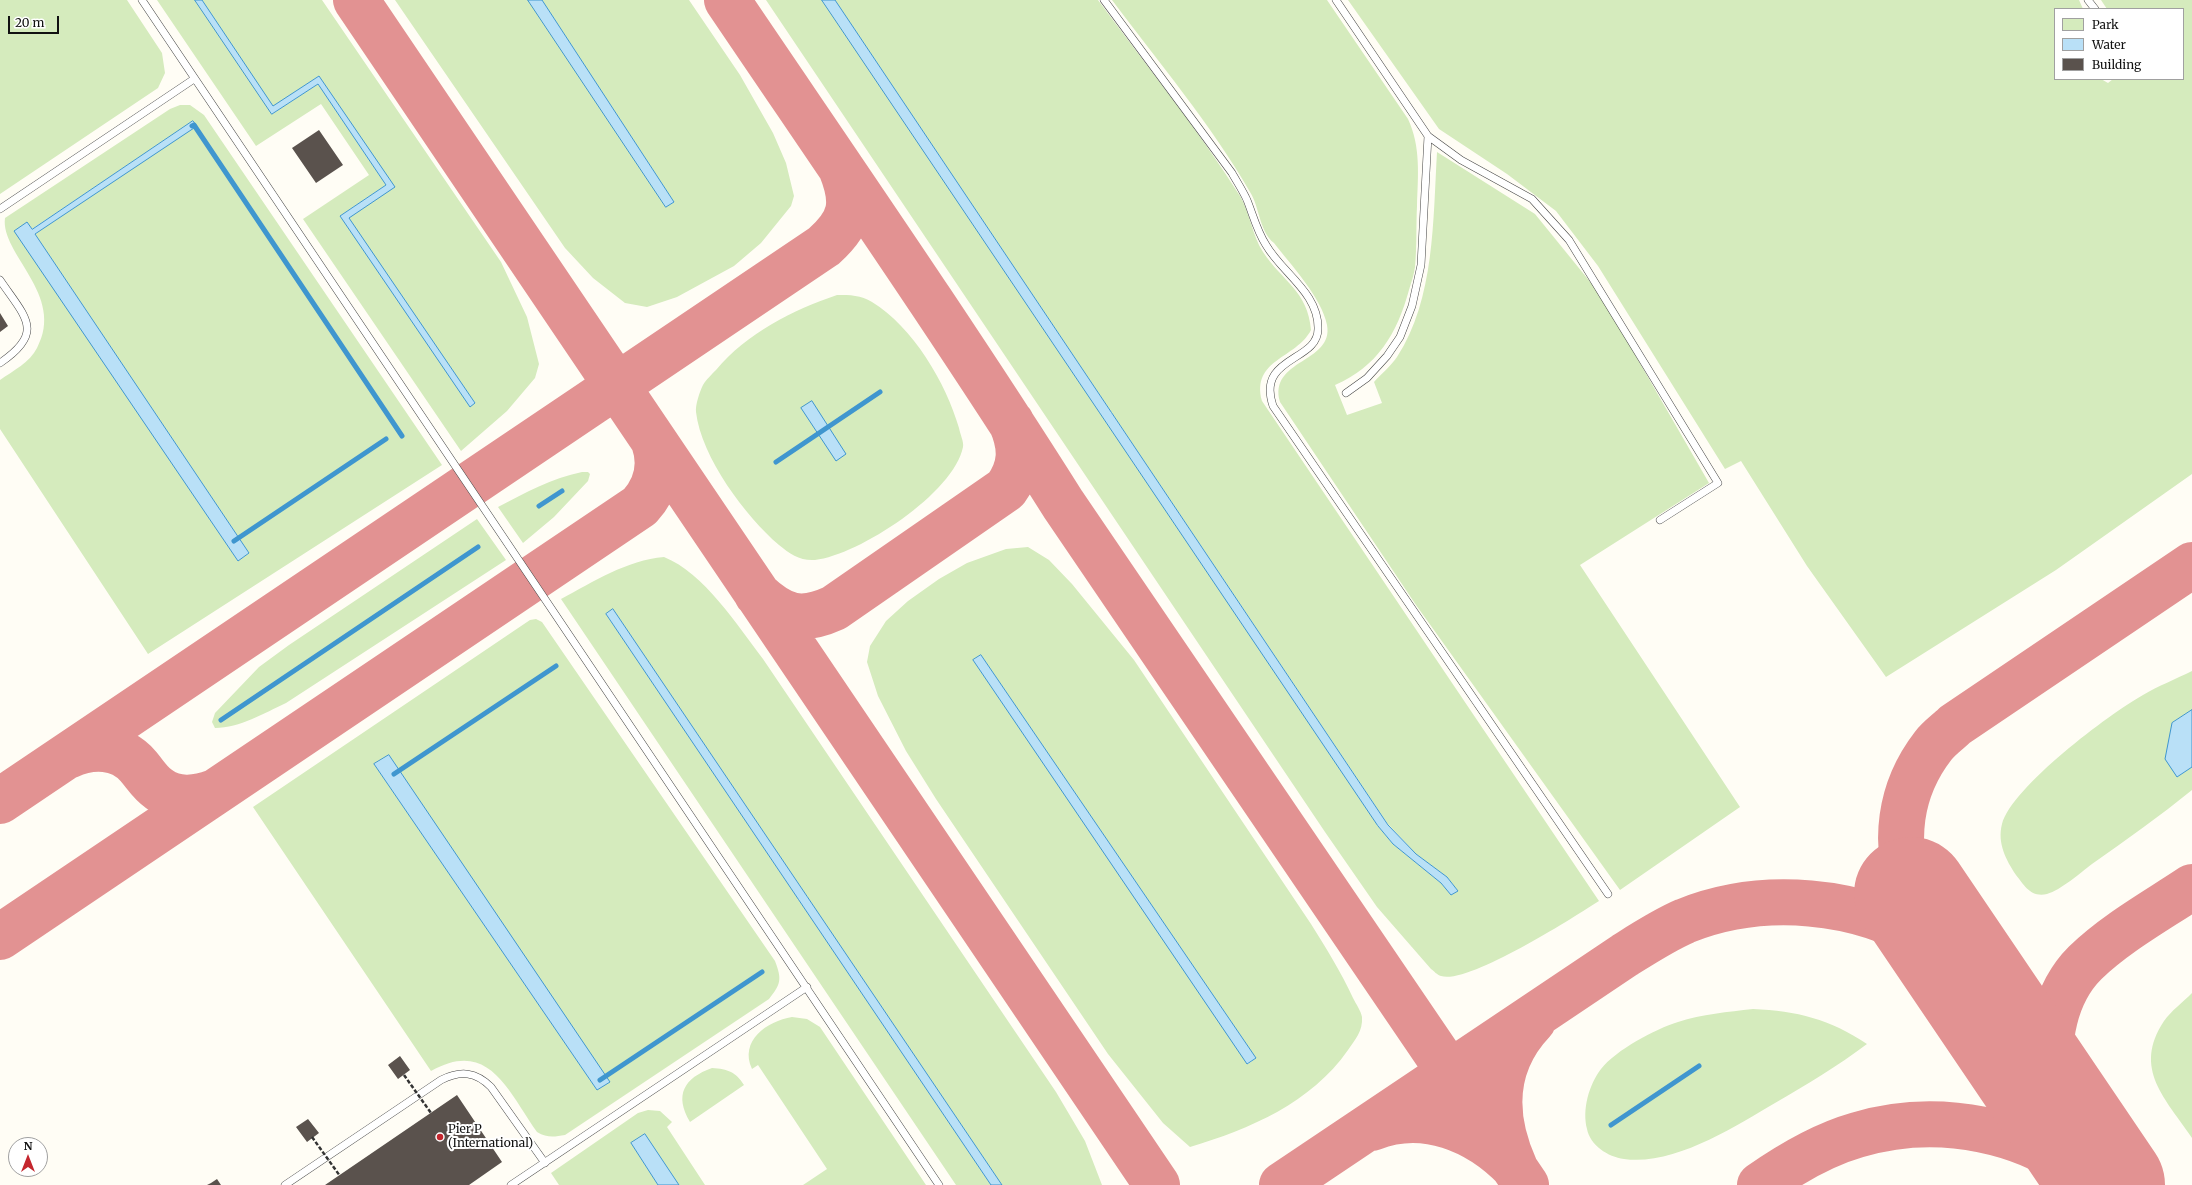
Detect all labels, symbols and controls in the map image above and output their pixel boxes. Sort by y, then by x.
scale bar [10,8,61,34]
legend [2054,8,2184,80]
text: 20 m [15,15,44,30]
text: Park [2092,17,2119,32]
text: Water [2092,37,2126,52]
text: Building [2092,57,2141,72]
place label: Pier P (International) [448,1123,533,1151]
marker: Pier P (International) [435,1132,445,1142]
north arrow [8,1137,48,1177]
text: N [24,1139,32,1153]

